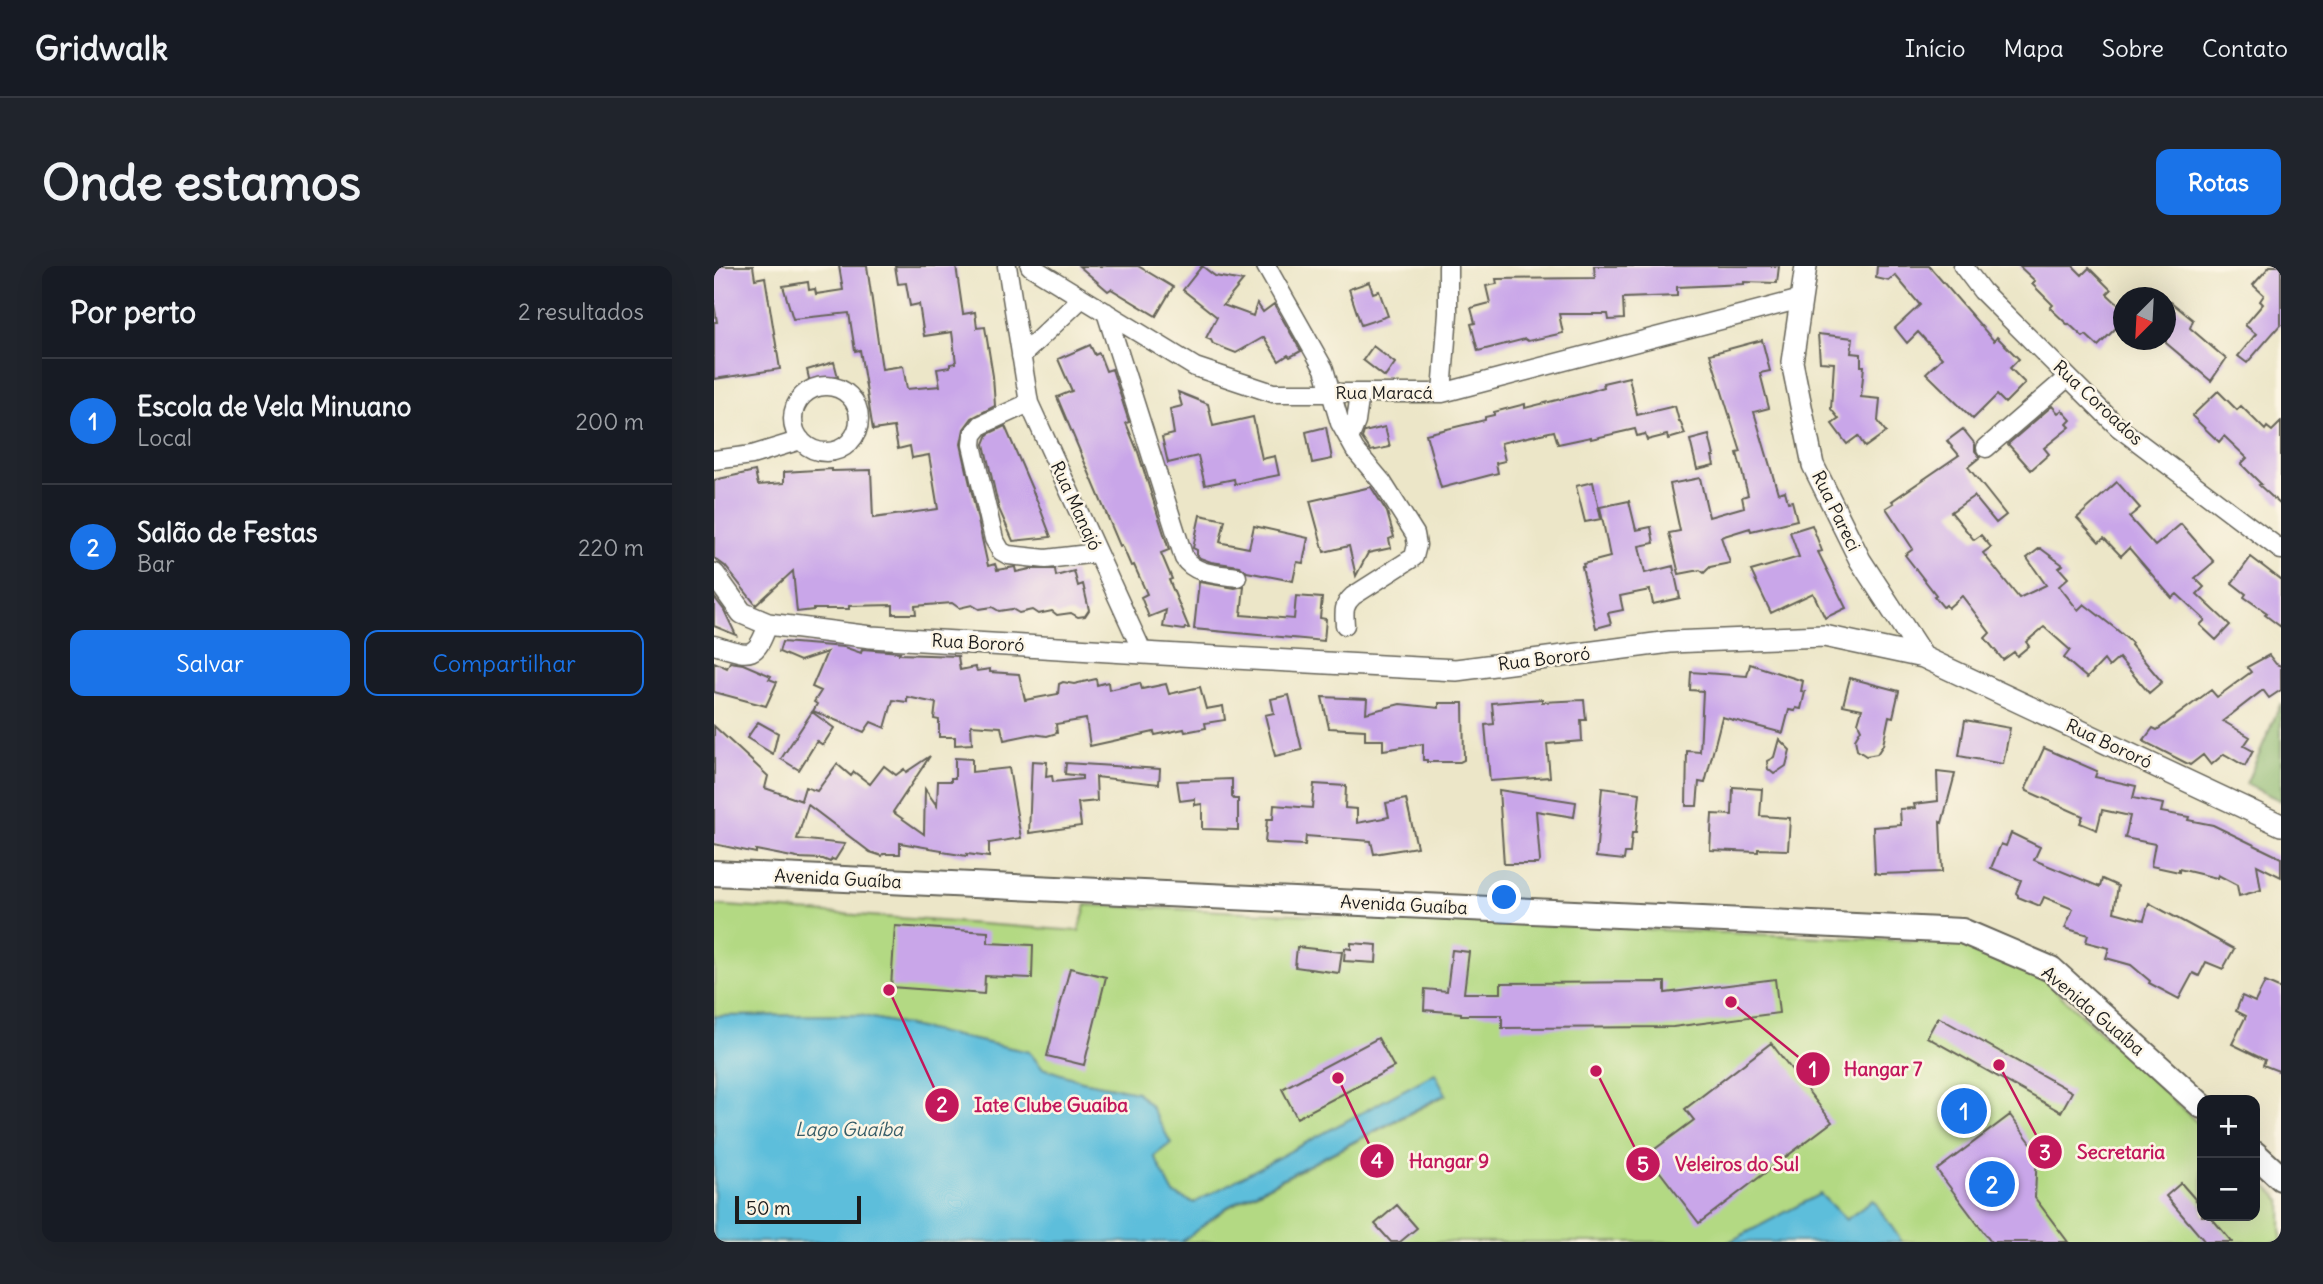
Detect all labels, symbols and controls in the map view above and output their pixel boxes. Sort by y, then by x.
text: Gridwalk [35,27,168,69]
text: Início [1905,33,1965,63]
text: Mapa [2003,33,2064,63]
text: Sobre [2102,33,2164,63]
text: Contato [2202,33,2288,63]
button: Rotas [2156,149,2281,215]
text: Onde estamos [42,152,361,213]
north arrow [2113,287,2176,350]
text: Por perto [70,293,196,331]
text: 2 resultados [518,297,644,326]
street label: Rua Coroados [2049,355,2148,450]
street label: Rua Maracá [1335,381,1433,404]
text: Escola de Vela Minuano [137,390,411,423]
text: 1 [88,407,98,436]
text: 200 m [575,407,644,436]
text: Local [137,423,192,452]
street label: Rua Manajó [1046,457,1107,554]
street label: Rua Pareci [1807,467,1866,555]
text: Salão de Festas [137,516,318,549]
text: 2 [87,533,99,562]
text: 220 m [578,533,644,562]
text: Bar [137,549,175,578]
street label: Rua Bororó [931,629,1025,656]
button: Salvar [70,630,350,696]
button: Compartilhar [364,630,644,696]
street label: Rua Bororó [1496,641,1591,676]
street label: Rua Bororó [2062,714,2156,774]
street label: Avenida Guaíba [774,864,902,893]
your location [1487,880,1521,914]
street label: Avenida Guaíba [1340,890,1468,919]
street label: Avenida Guaíba [2037,961,2150,1060]
callout: Hangar 7 [1795,1049,1937,1089]
text: 1 [1809,1056,1817,1083]
text: Hangar 7 [1844,1057,1923,1081]
callout: Iate Clube Guaíba [925,1085,1142,1125]
pin: 1 [1941,1085,1987,1137]
text: 2 [936,1091,948,1118]
text: Iate Clube Guaíba [974,1093,1128,1117]
map controls [2197,1095,2260,1221]
button: + [2197,1095,2260,1158]
water label: Lago Guaíba [795,1117,904,1141]
callout: Secretaria [2028,1132,2179,1172]
text: 3 [2039,1139,2051,1166]
text: Secretaria [2077,1140,2165,1164]
callout: Hangar 9 [1359,1141,1503,1181]
callout: Veleiros do Sul [1626,1144,1813,1184]
text: 4 [1371,1147,1383,1174]
text: Hangar 9 [1409,1149,1489,1173]
text: 5 [1637,1151,1649,1178]
text: Veleiros do Sul [1675,1152,1799,1176]
pin: 2 [1969,1158,2015,1210]
button: − [2197,1158,2260,1221]
scale bar [735,1193,861,1225]
text: 50 m [746,1196,791,1220]

